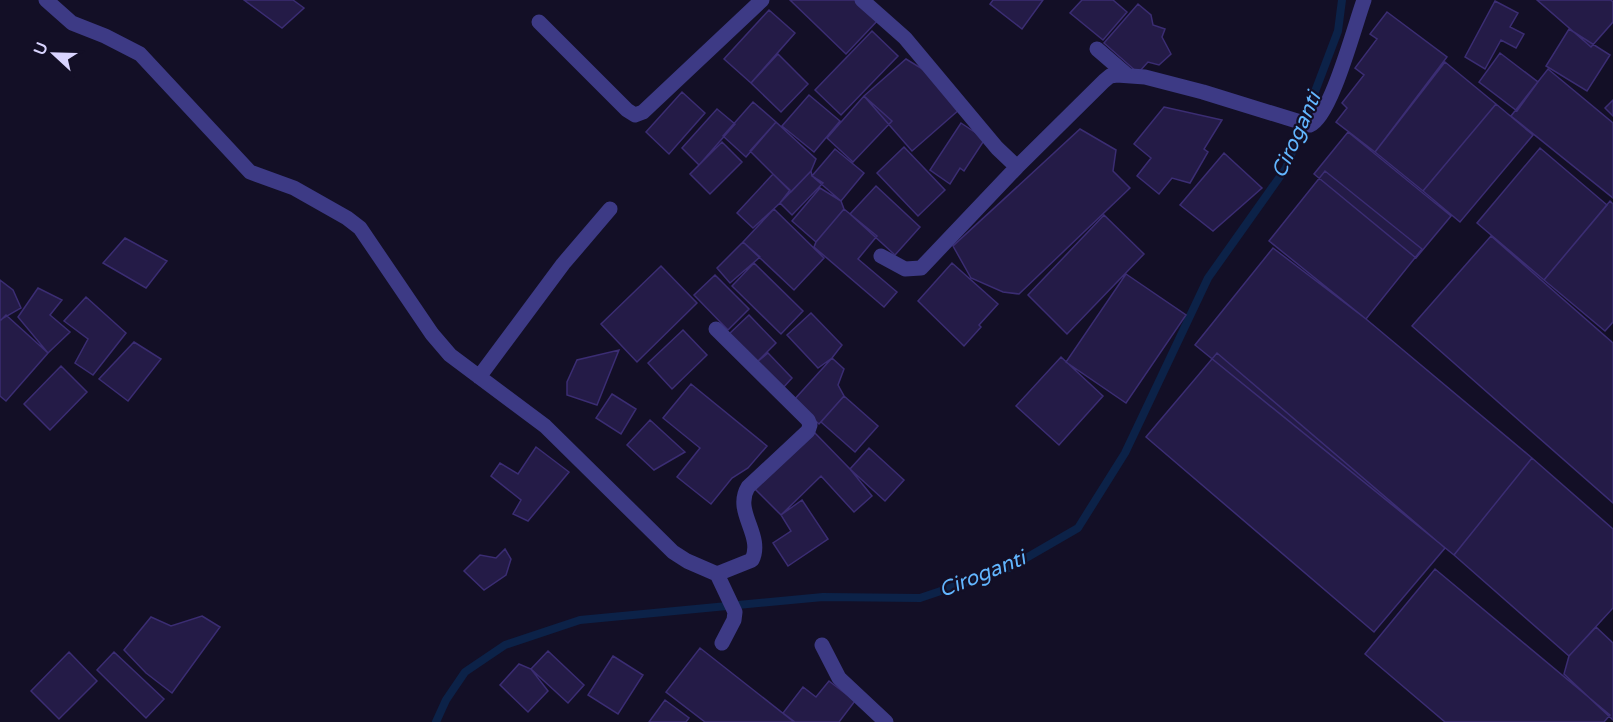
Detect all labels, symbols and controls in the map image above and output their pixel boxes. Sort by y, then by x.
north arrow [24,24,84,84]
text: U [29,39,53,58]
water label: Ciroganti [1266,86,1328,182]
water label: Ciroganti [935,545,1032,603]

